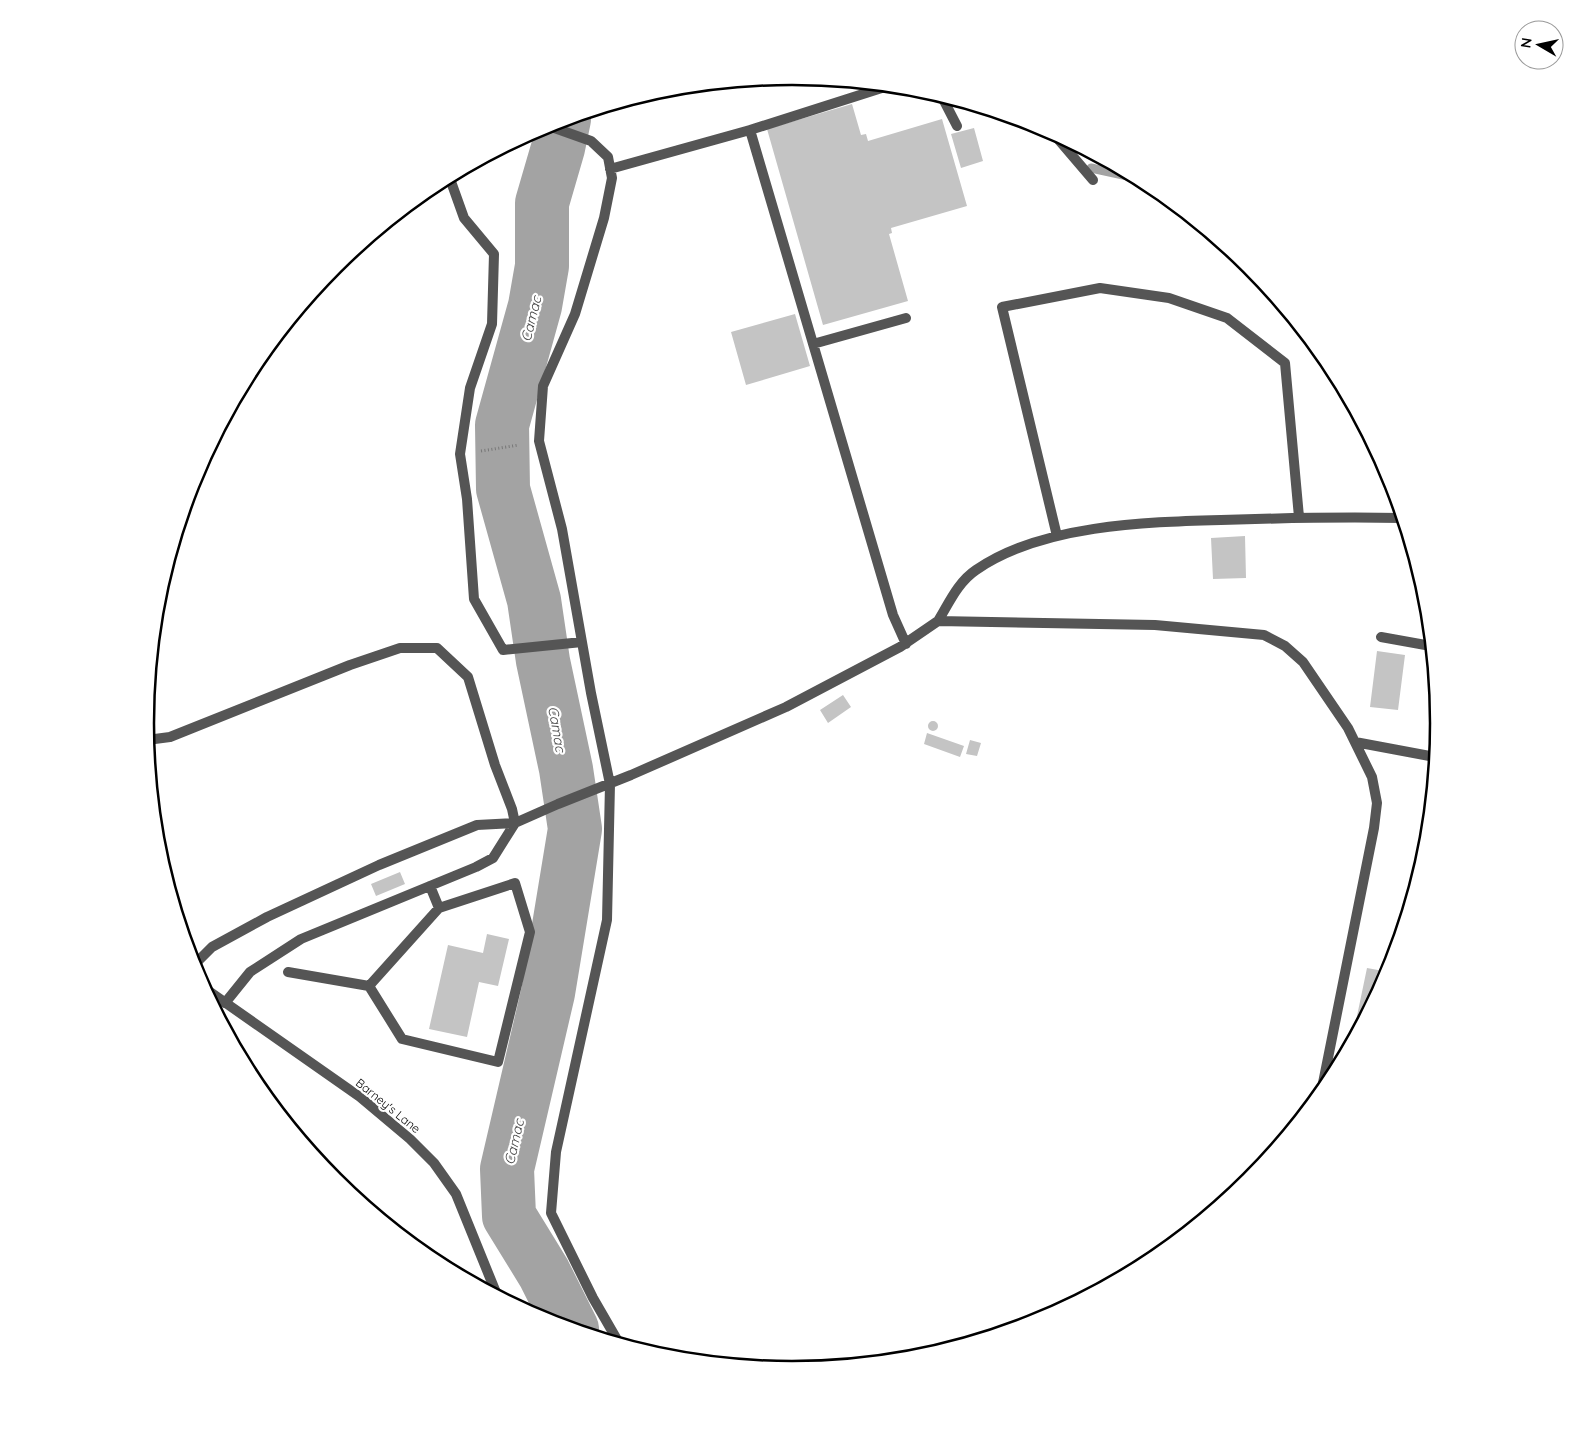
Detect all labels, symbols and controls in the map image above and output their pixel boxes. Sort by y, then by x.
north arrow [1514,20,1564,70]
text: N [1516,36,1536,49]
water label: Camac [517,293,546,344]
water label: Camac [544,705,570,755]
street label: Barney's Lane [353,1075,424,1136]
water label: Camac [500,1116,528,1167]

